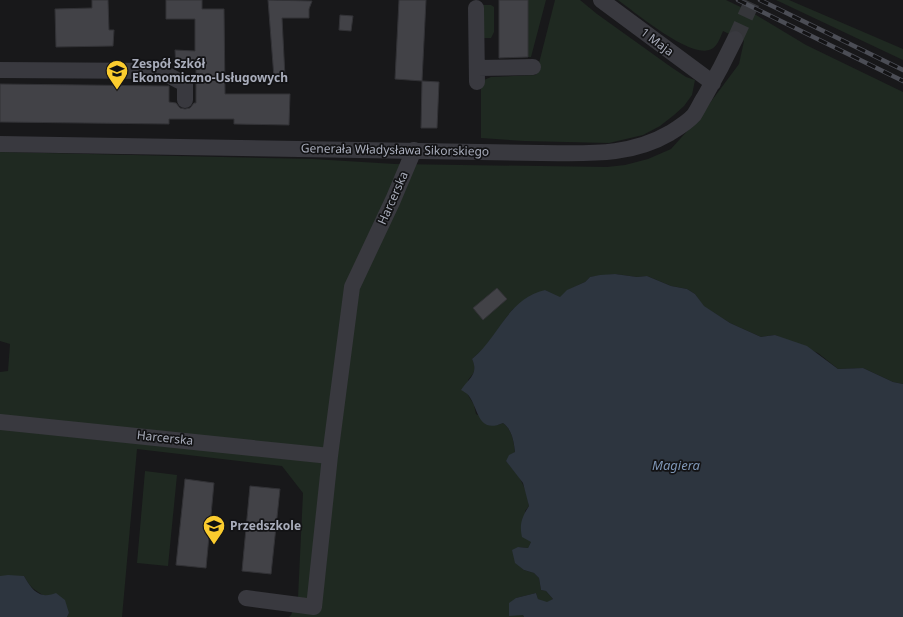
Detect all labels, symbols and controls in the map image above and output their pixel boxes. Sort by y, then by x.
street label: 1 Maja [637,24,677,60]
place label: Zespół Szkół Ekonomiczno-Usługowych [132,55,288,86]
school or university icon: Zespół Szkół Ekonomiczno-Usługowych [104,58,130,91]
street label: Generała Władysława Sikorskiego [301,139,489,160]
street label: Harcerska [373,168,412,227]
street label: Harcerska [136,426,194,449]
water label: Magiera [652,456,701,474]
school or university icon: Przedszkole [201,513,227,546]
place label: Przedszkole [230,517,301,534]

